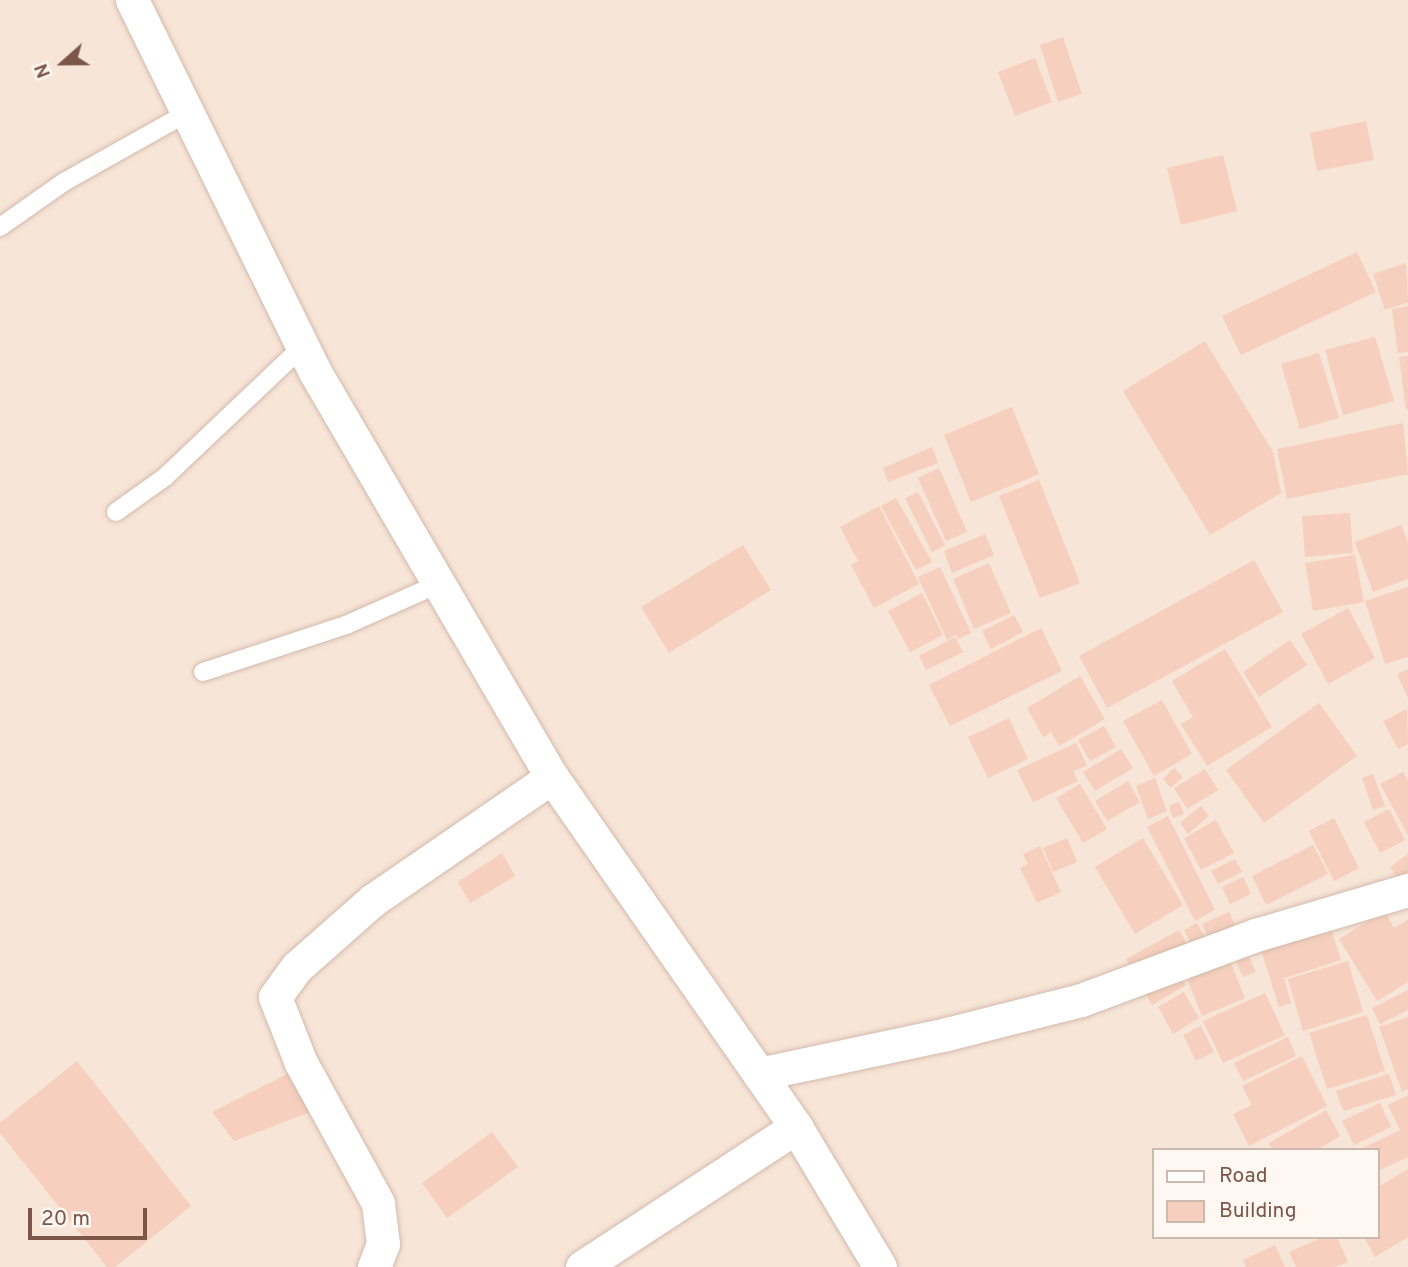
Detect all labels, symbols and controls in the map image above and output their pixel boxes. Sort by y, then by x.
north arrow [28,28,98,98]
text: N [30,60,57,81]
legend [1152,1148,1380,1239]
text: Road [1219,1163,1268,1190]
scale bar [32,1194,150,1238]
text: Building [1219,1198,1297,1225]
text: 20 m [41,1206,90,1233]

